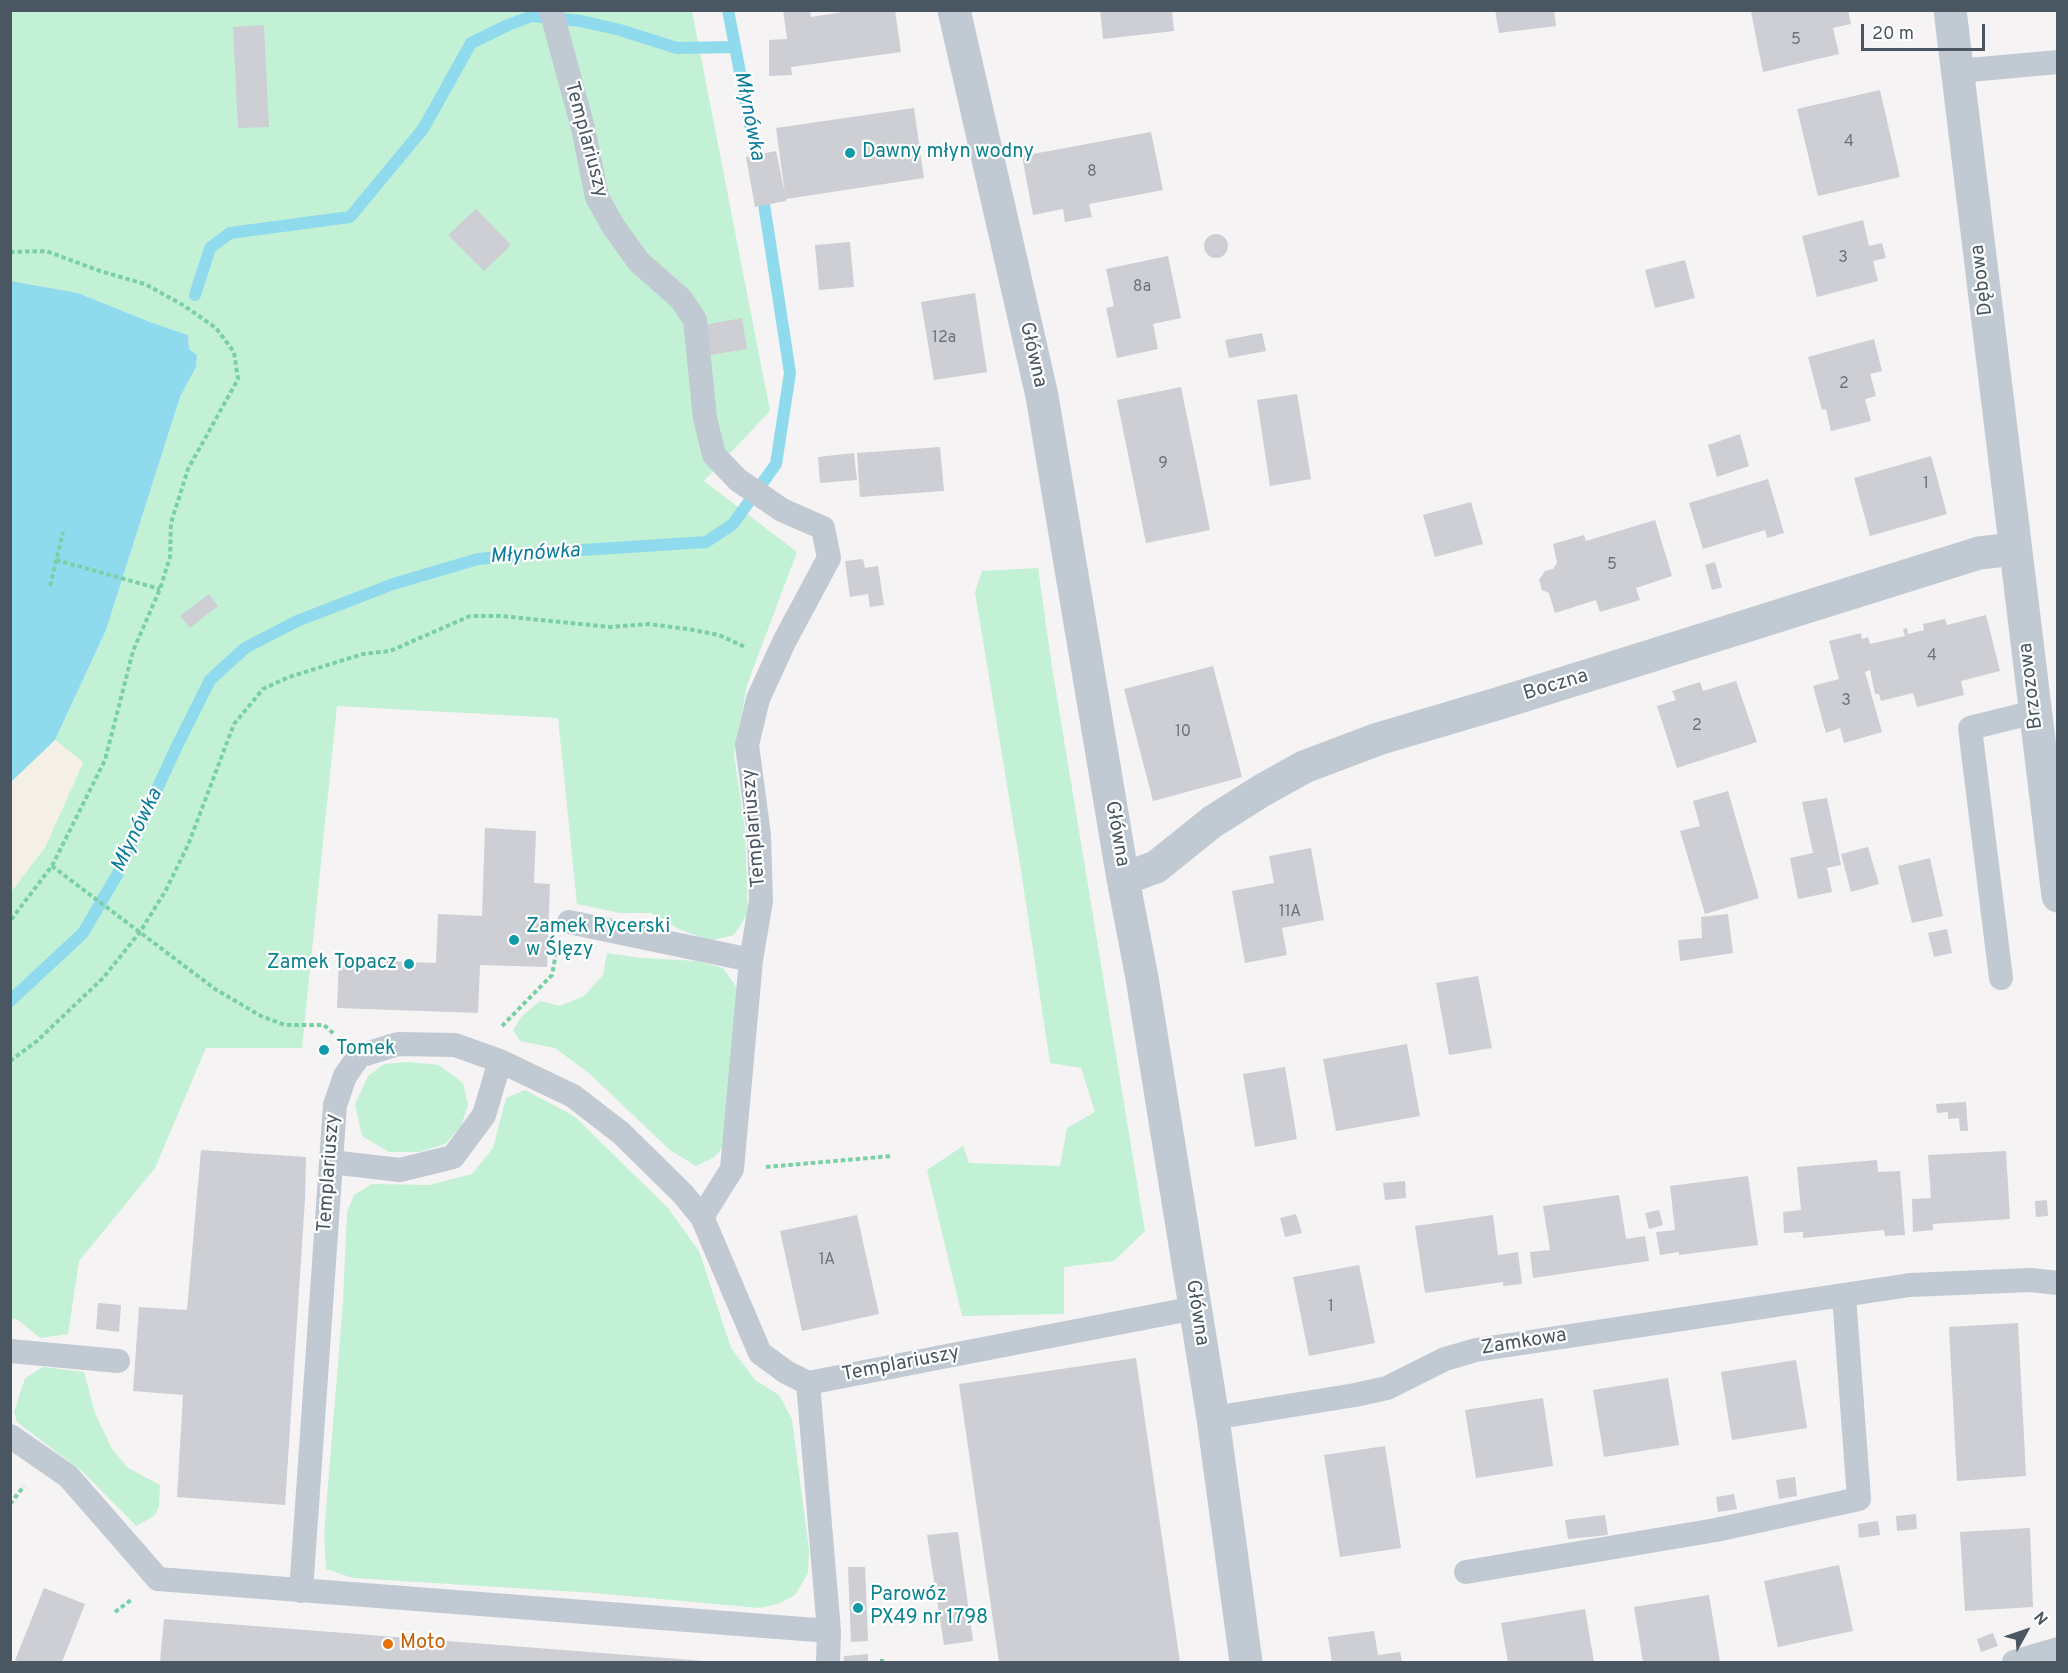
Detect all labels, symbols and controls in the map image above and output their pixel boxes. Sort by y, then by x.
scale bar [1864,12,1988,50]
text: 20 m [1872,23,1914,46]
house number: 5 [1791,31,1801,51]
water label: Młynówka [727,69,769,163]
street label: Templariuszy [558,79,612,201]
house number: 4 [1844,133,1854,153]
place label: Dawny młyn wodny [862,141,1034,165]
marker: Dawny młyn wodny [843,146,857,160]
house number: 8 [1087,163,1097,183]
street label: Dębowa [1967,243,1999,317]
house number: 3 [1838,249,1848,269]
house number: 8a [1133,278,1151,298]
street label: Główna [1013,320,1051,390]
house number: 12a [932,329,956,349]
house number: 2 [1839,375,1849,395]
house number: 9 [1158,455,1168,475]
house number: 1 [1923,475,1929,495]
water label: Młynówka [489,539,581,571]
house number: 5 [1607,556,1617,576]
street label: Brzozowa [2015,641,2049,731]
house number: 4 [1927,647,1937,667]
street label: Boczna [1521,665,1591,707]
house number: 3 [1841,692,1851,712]
house number: 2 [1692,717,1702,737]
house number: 10 [1175,723,1191,743]
street label: Templariuszy [738,768,772,888]
water label: Młynówka [107,785,169,877]
street label: Główna [1098,799,1134,869]
house number: 11A [1279,903,1301,923]
place label: Zamek Rycerski w Ślęzy [526,916,670,963]
marker: Zamek Rycerski w Ślęzy [507,933,521,947]
place label: Zamek Topacz [267,952,397,976]
marker: Zamek Topacz [402,957,416,971]
place label: Tomek [336,1038,396,1062]
marker: Tomek [317,1043,331,1057]
street label: Templariuszy [314,1113,346,1233]
house number: 1A [819,1251,835,1271]
street label: Główna [1179,1278,1213,1348]
house number: 1 [1328,1298,1334,1318]
street label: Zamkowa [1479,1324,1569,1362]
street label: Templariuszy [840,1342,962,1388]
place label: Parowóz PX49 nr 1798 [870,1584,988,1631]
marker: Parowóz PX49 nr 1798 [851,1601,865,1615]
north arrow [1996,1601,2056,1661]
text: N [2028,1609,2051,1630]
place label: Moto [400,1632,446,1656]
marker: Moto [381,1637,395,1651]

